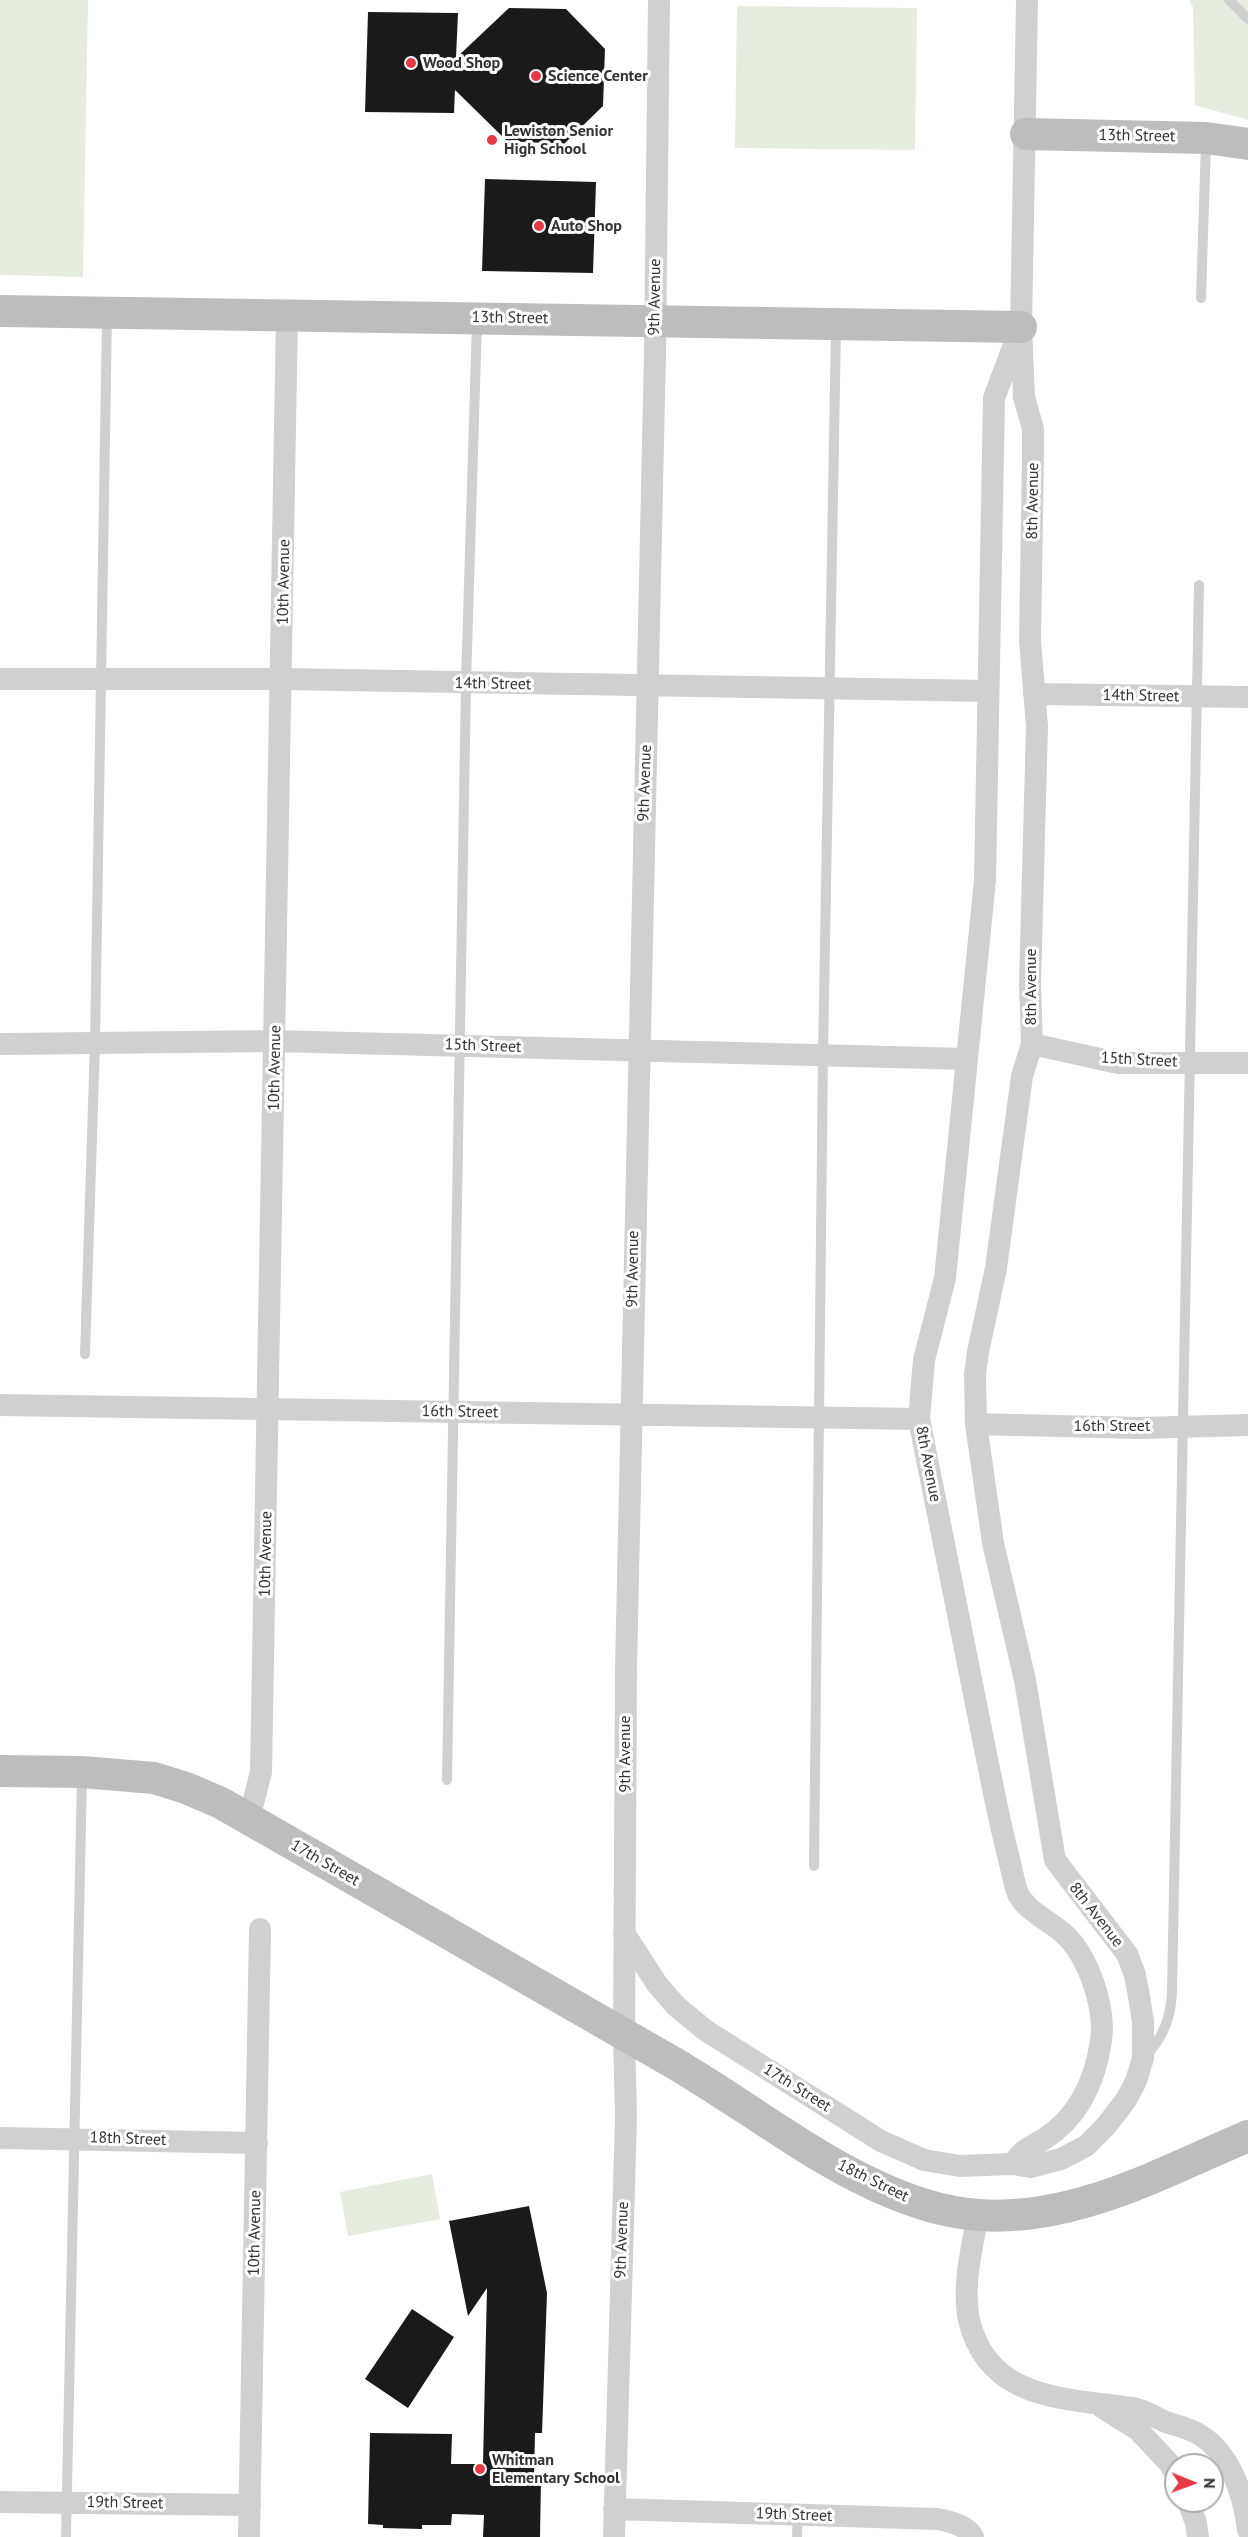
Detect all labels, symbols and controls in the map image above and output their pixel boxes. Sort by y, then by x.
place label: Wood Shop [423,53,500,73]
marker: Wood Shop [404,56,418,70]
place label: Science Center [548,66,648,86]
marker: Science Center [529,69,543,83]
place label: Lewiston Senior High School [504,121,613,159]
street label: 13th Street [1098,126,1176,146]
marker: Lewiston Senior High School [485,133,499,147]
place label: Auto Shop [551,216,622,236]
marker: Auto Shop [532,219,546,233]
street label: 9th Avenue [645,258,665,336]
street label: 13th Street [471,308,549,328]
street label: 8th Avenue [1023,462,1043,540]
street label: 10th Avenue [274,539,294,625]
street label: 14th Street [454,674,532,694]
street label: 14th Street [1102,686,1180,706]
street label: 9th Avenue [634,744,656,822]
street label: 8th Avenue [1021,948,1041,1026]
street label: 10th Avenue [265,1025,285,1111]
street label: 15th Street [444,1035,522,1057]
street label: 15th Street [1100,1048,1178,1072]
street label: 9th Avenue [623,1230,643,1308]
street label: 16th Street [421,1402,499,1422]
street label: 16th Street [1074,1416,1150,1436]
street label: 8th Avenue [911,1424,945,1504]
street label: 10th Avenue [256,1511,276,1597]
street label: 9th Avenue [615,1715,635,1793]
street label: 17th Street [287,1836,363,1890]
street label: 8th Avenue [1065,1879,1127,1951]
street label: 17th Street [760,2060,834,2116]
street label: 18th Street [89,2128,167,2150]
street label: 18th Street [834,2156,912,2206]
street label: 10th Avenue [245,2190,265,2276]
street label: 9th Avenue [611,2201,633,2279]
place label: Whitman Elementary School [492,2450,620,2488]
north arrow [1164,2453,1224,2513]
marker: Whitman Elementary School [473,2462,487,2476]
text: N [1200,2478,1220,2489]
street label: 19th Street [86,2493,164,2513]
street label: 19th Street [755,2504,833,2526]

